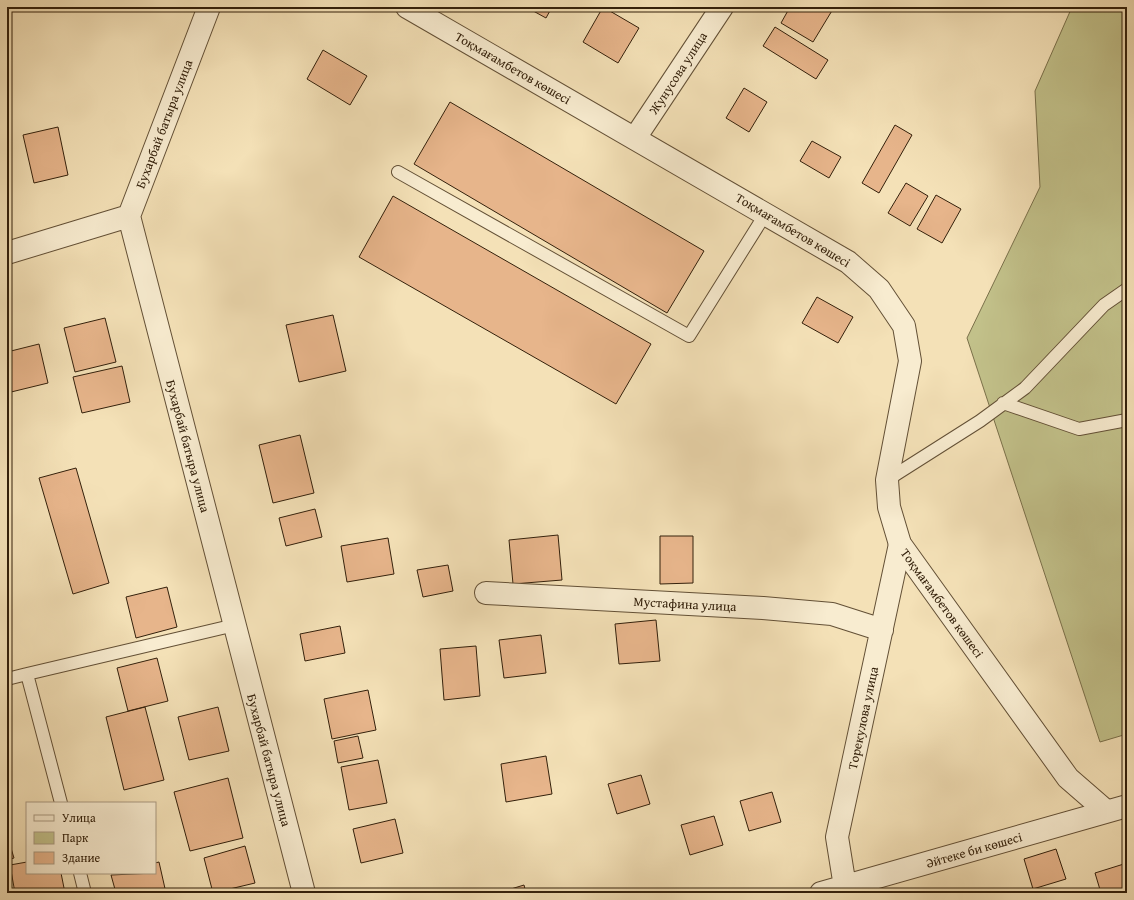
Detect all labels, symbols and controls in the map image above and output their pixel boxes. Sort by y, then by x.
street label: Тоқмағамбетов көшесі [452,27,575,109]
street label: Жунусова улица [644,27,712,119]
street label: Бухарбай батыра улица [131,56,198,191]
street label: Тоқмағамбетов көшесі [732,188,854,272]
street label: Бухарбай батыра улица [161,378,215,515]
street label: Тоқмағамбетов көшесі [896,544,988,662]
street label: Мустафина улица [633,592,738,616]
street label: Торекулова улица [843,664,883,771]
street label: Бухарбай батыра улица [242,692,296,829]
legend [26,802,156,874]
text: Улица [62,809,96,826]
street label: Әйтеке би көшесі [924,827,1025,873]
text: Парк [62,829,89,846]
text: Здание [62,849,101,866]

